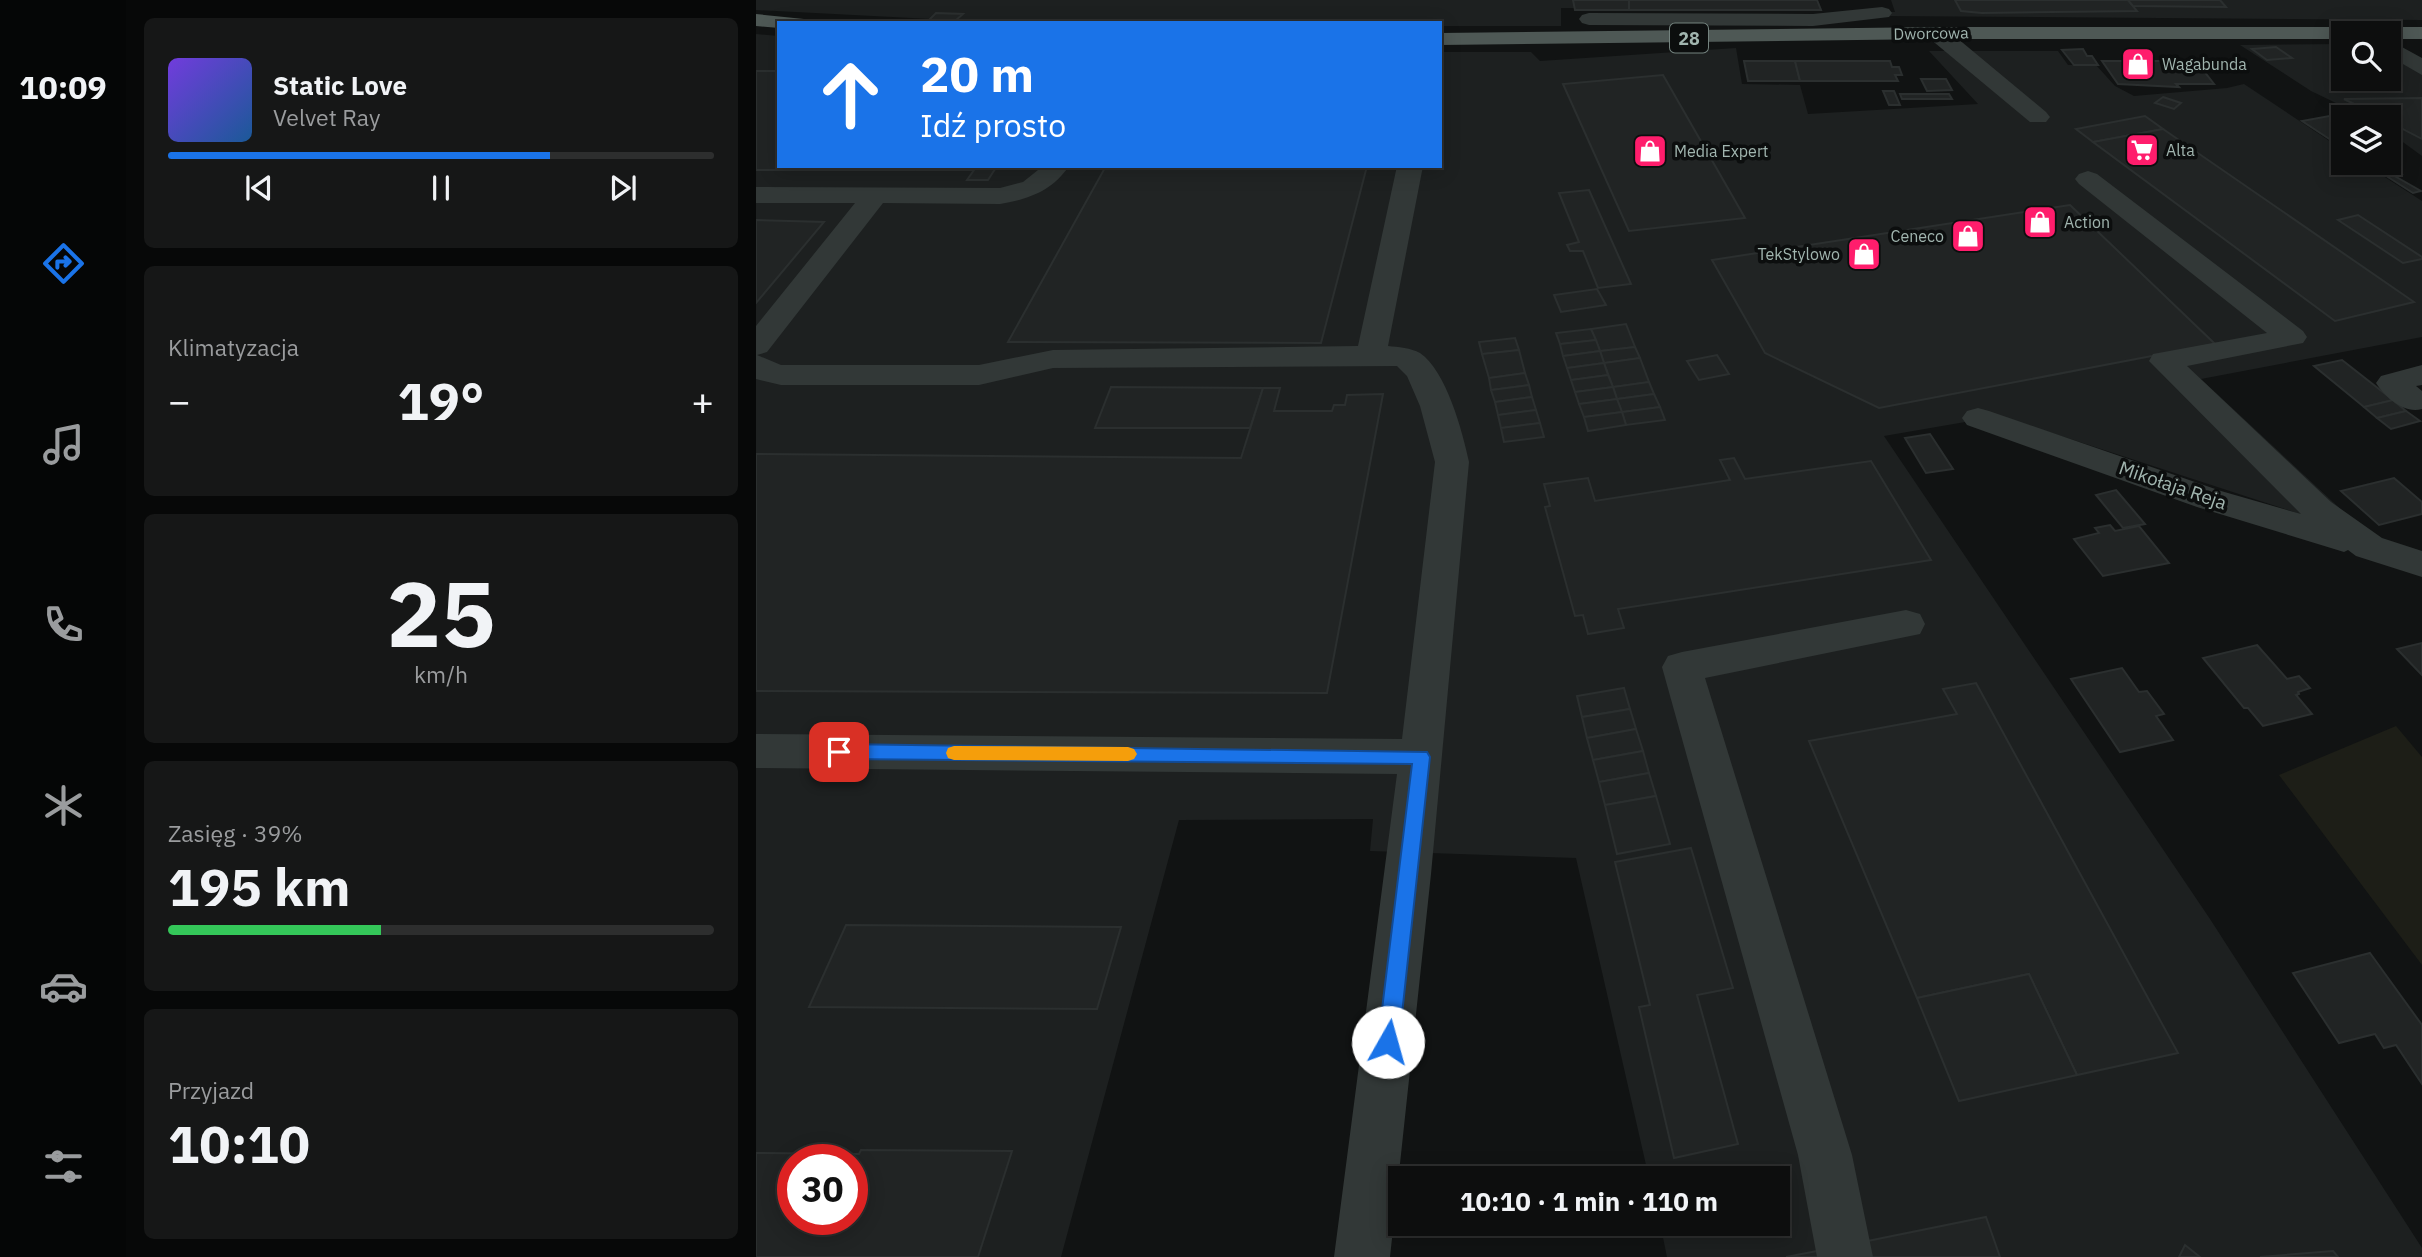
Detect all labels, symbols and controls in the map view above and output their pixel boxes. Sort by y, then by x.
map controls [2331,21,2401,175]
button: search [2331,21,2401,91]
street label: Dworcowa [1893,22,1969,44]
road number: 28 [1670,24,1708,52]
text: 20 m [920,42,1034,105]
shop icon: Wagabunda [2119,45,2157,83]
icon: ahead [805,49,896,140]
place label: Wagabunda [2162,54,2247,74]
text: 10:09 [19,66,107,108]
text: Static Love [273,68,407,102]
text: Velvet Ray [273,102,380,132]
text: Idź prosto [920,104,1066,146]
button: layers [2331,105,2401,175]
supermarket icon: Alta [2123,131,2161,169]
shop icon: Media Expert [1631,132,1669,170]
place label: Alta [2166,140,2195,160]
place label: Media Expert [1674,141,1768,161]
icon: previous [240,169,278,207]
icon: pause [422,169,460,207]
icon: next [604,169,642,207]
shop icon: Action [2021,203,2059,241]
place label: Action [2064,212,2110,232]
shop icon: Ceneco [1949,217,1987,255]
place label: Ceneco [1890,226,1944,246]
shop icon: TekStylowo [1845,235,1883,273]
icon: directions [39,239,88,288]
place label: TekStylowo [1757,244,1840,264]
text: Klimatyzacja [168,332,299,362]
text: 19° [398,367,484,434]
text: − [168,376,191,425]
text: + [691,376,714,425]
icon: music [39,420,88,469]
street label: Mikołaja Reja [2116,455,2230,515]
text: 25 [386,554,496,672]
icon: phone [39,600,88,649]
text: km/h [414,659,468,689]
pin [809,722,869,782]
icon: arrive [820,733,858,771]
icon: climate [39,781,88,830]
text: Zasięg · 39% [168,818,303,848]
text: 195 km [168,853,350,920]
icon: car [39,962,88,1011]
position arrow [1351,1005,1425,1079]
text: Przyjazd [168,1075,254,1105]
text: 10:10 [168,1110,310,1177]
icon: filters [39,1142,88,1191]
speed limit sign: 30 [777,1144,868,1235]
text: 10:10 · 1 min · 110 m [1460,1184,1718,1218]

